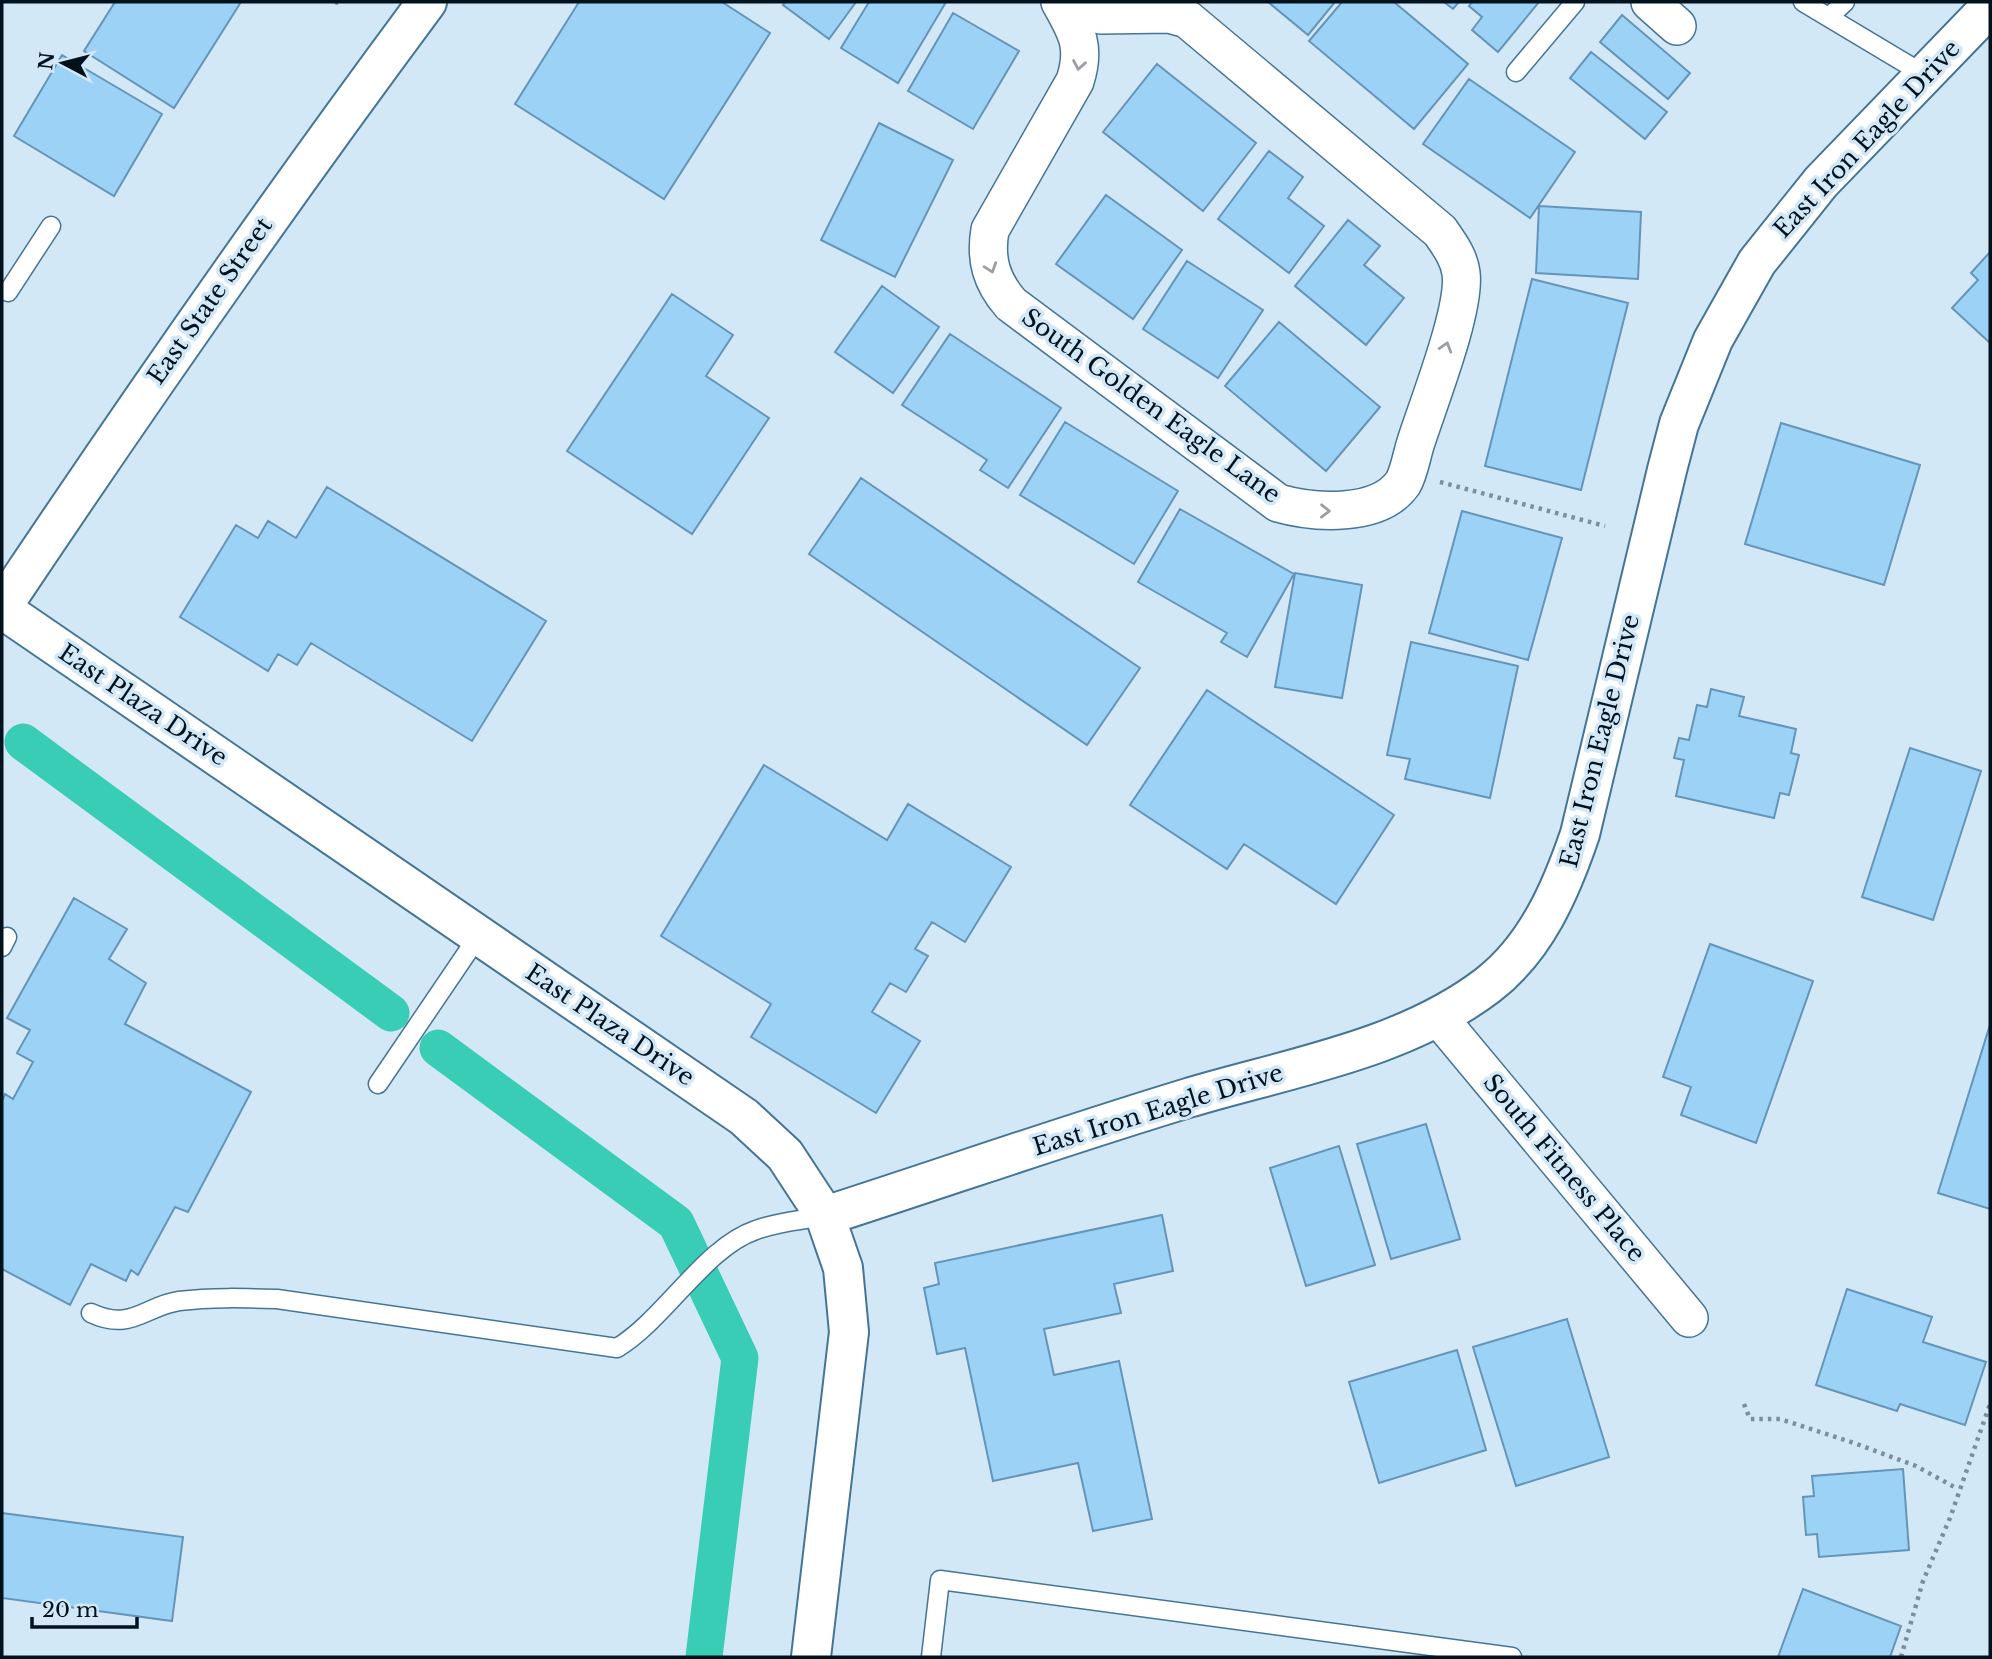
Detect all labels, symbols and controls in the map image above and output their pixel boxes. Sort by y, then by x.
north arrow [28,28,98,98]
street label: East Iron Eagle Drive [1767,34,1966,244]
text: N [34,51,59,71]
one-way arrow [1072,59,1087,70]
street label: East State Street [141,212,278,390]
one-way arrow [982,261,996,273]
street label: South Golden Eagle Lane [1017,302,1286,509]
one-way arrow [1438,341,1453,353]
one-way arrow [1321,503,1331,519]
street label: East Iron Eagle Drive [1554,611,1645,871]
street label: East Plaza Drive [53,637,233,772]
street label: East Plaza Drive [520,957,700,1092]
street label: East Iron Eagle Drive [1029,1058,1286,1161]
street label: South Fitness Place [1477,1068,1651,1267]
scale bar [32,1586,136,1630]
text: 20 m [42,1597,99,1623]

